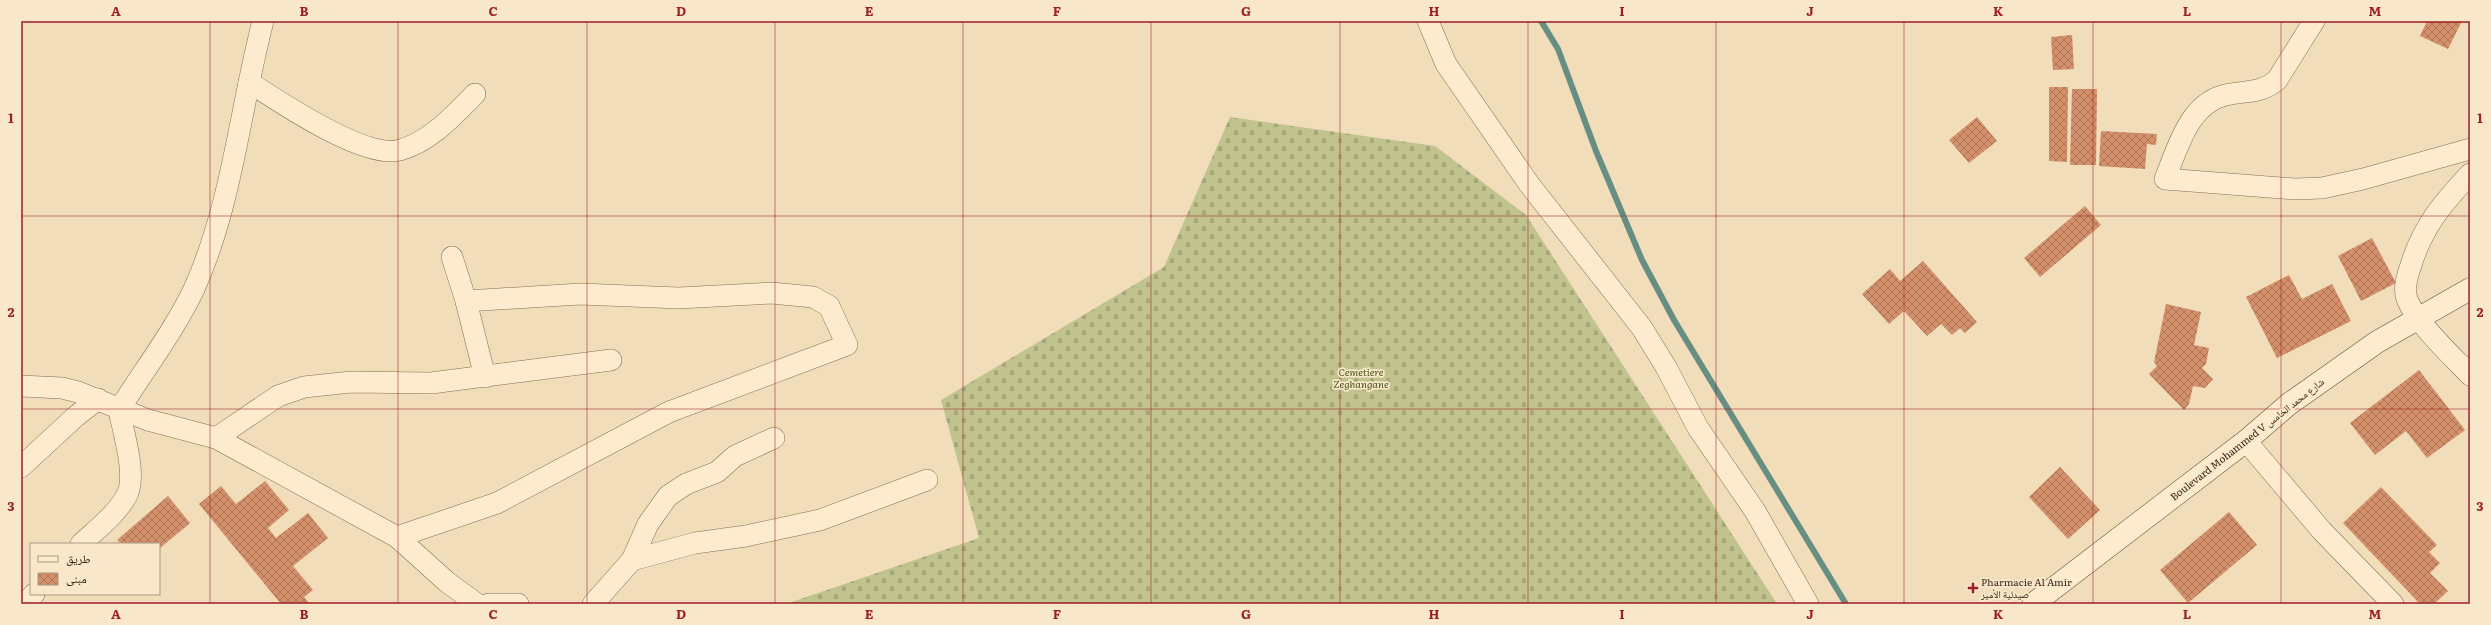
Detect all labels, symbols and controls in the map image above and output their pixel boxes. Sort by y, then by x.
text: A [111,1,121,20]
text: B [300,1,309,20]
text: C [488,1,498,20]
text: D [676,1,686,20]
text: E [865,1,874,20]
text: F [1053,1,1061,20]
text: G [1241,1,1251,20]
text: H [1429,1,1440,20]
text: I [1619,1,1625,20]
text: J [1806,1,1814,20]
text: K [1993,1,2004,20]
text: L [2183,1,2191,20]
text: M [2369,1,2382,20]
text: 1 [8,108,14,127]
text: 1 [2477,108,2483,127]
text: 2 [8,302,15,321]
text: 2 [2477,302,2484,321]
park label: Cemetiere Zeghangane [1333,364,1389,391]
street label: Boulevard Mohammed V شارع محمد الخامس [2167,373,2327,504]
text: 3 [7,496,15,515]
text: 3 [2476,496,2484,515]
legend [30,543,160,595]
text: طريق [66,549,91,567]
text: مبنى [66,569,87,587]
place label: Pharmacie Al Amir صيدلية الأمير [1980,574,2072,601]
marker: Pharmacie Al Amir صيدلية الأمير [1968,583,1978,593]
text: A [111,604,121,623]
text: B [300,604,309,623]
text: C [488,604,498,623]
text: D [676,604,686,623]
text: E [865,604,874,623]
text: F [1053,604,1061,623]
text: G [1241,604,1251,623]
text: H [1429,604,1440,623]
text: I [1619,604,1625,623]
text: J [1806,604,1814,623]
text: K [1993,604,2004,623]
text: L [2183,604,2191,623]
text: M [2369,604,2382,623]

